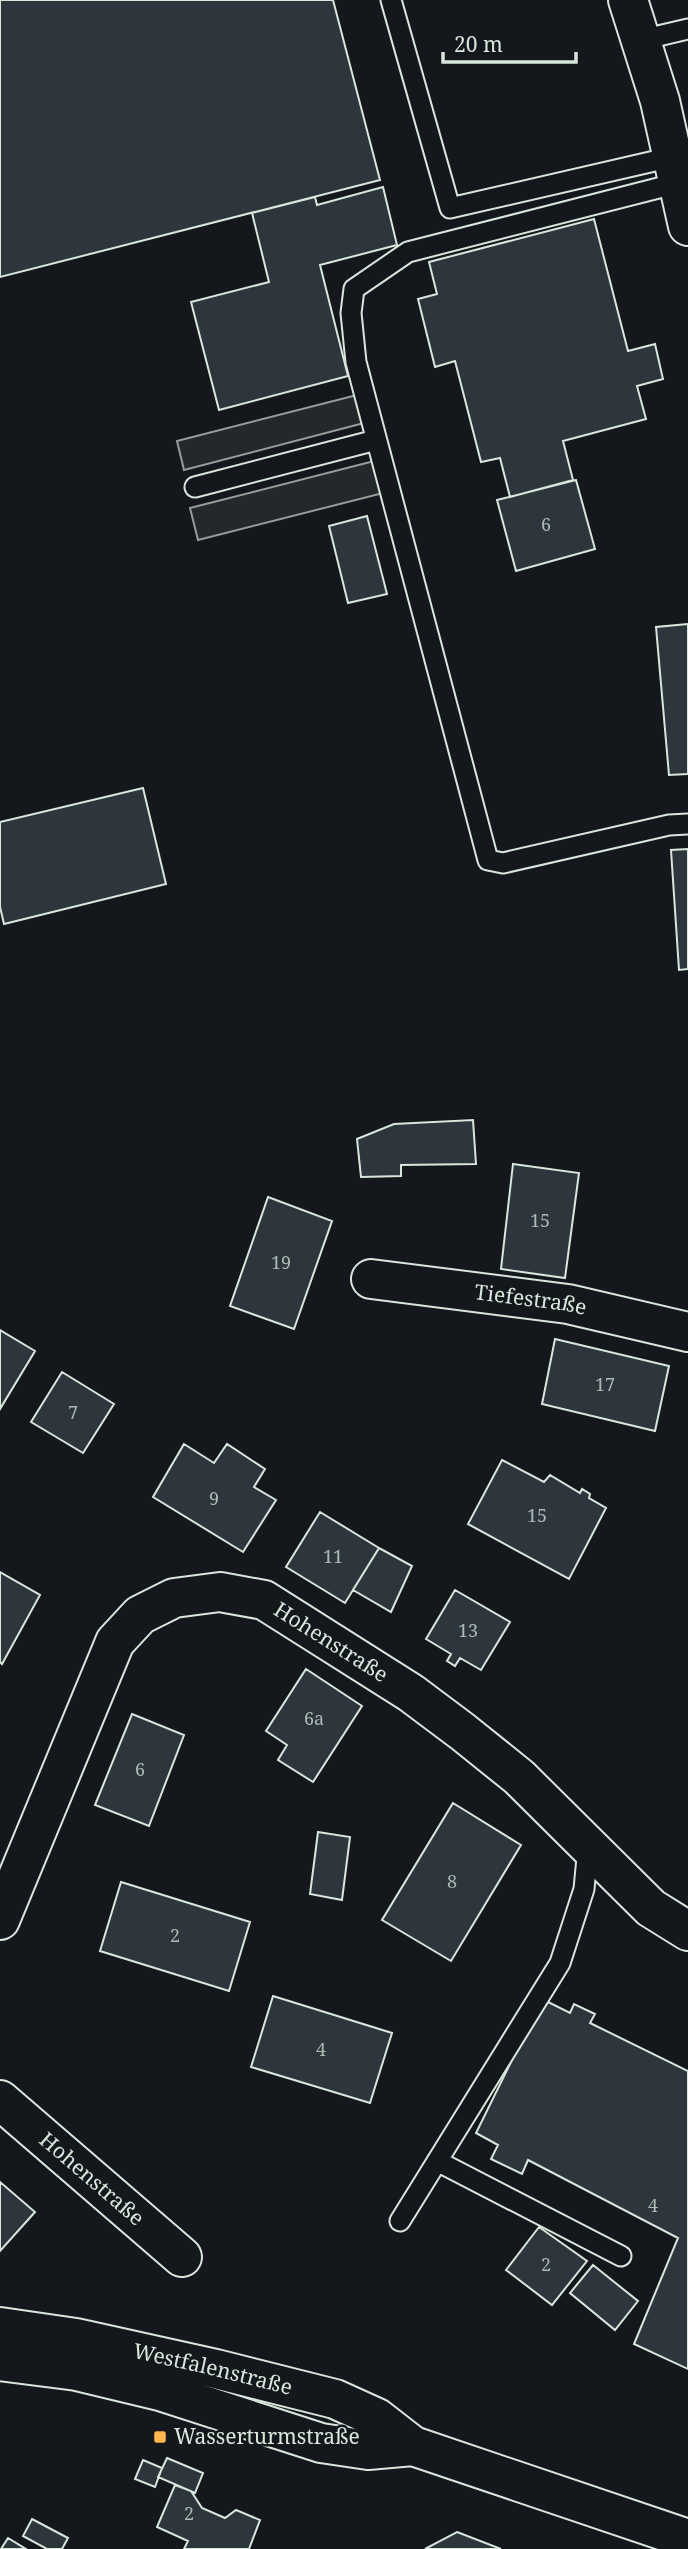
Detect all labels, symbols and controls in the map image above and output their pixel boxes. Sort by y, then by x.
scale bar [443,21,576,65]
text: 20 m [454,30,503,58]
house number: 6 [541,512,551,536]
house number: 15 [530,1208,550,1232]
house number: 19 [271,1250,291,1274]
street label: Tiefestraße [473,1277,590,1321]
house number: 17 [595,1372,615,1396]
house number: 7 [68,1400,78,1424]
house number: 9 [209,1486,219,1510]
house number: 15 [527,1503,547,1527]
house number: 11 [323,1544,343,1568]
street label: Hohenstraße [269,1595,394,1688]
house number: 13 [458,1618,478,1642]
house number: 6a [304,1706,324,1730]
house number: 6 [135,1757,145,1781]
house number: 8 [447,1869,457,1893]
house number: 2 [170,1923,180,1947]
house number: 4 [316,2037,326,2061]
street label: Hohenstraße [34,2125,151,2231]
house number: 4 [648,2193,658,2217]
house number: 2 [541,2252,551,2276]
street label: Westfalenstraße [131,2336,296,2401]
place label: Wasserturmstraße [174,2422,360,2450]
marker: Wasserturmstraße [152,2429,168,2445]
house number: 2 [184,2501,194,2525]

